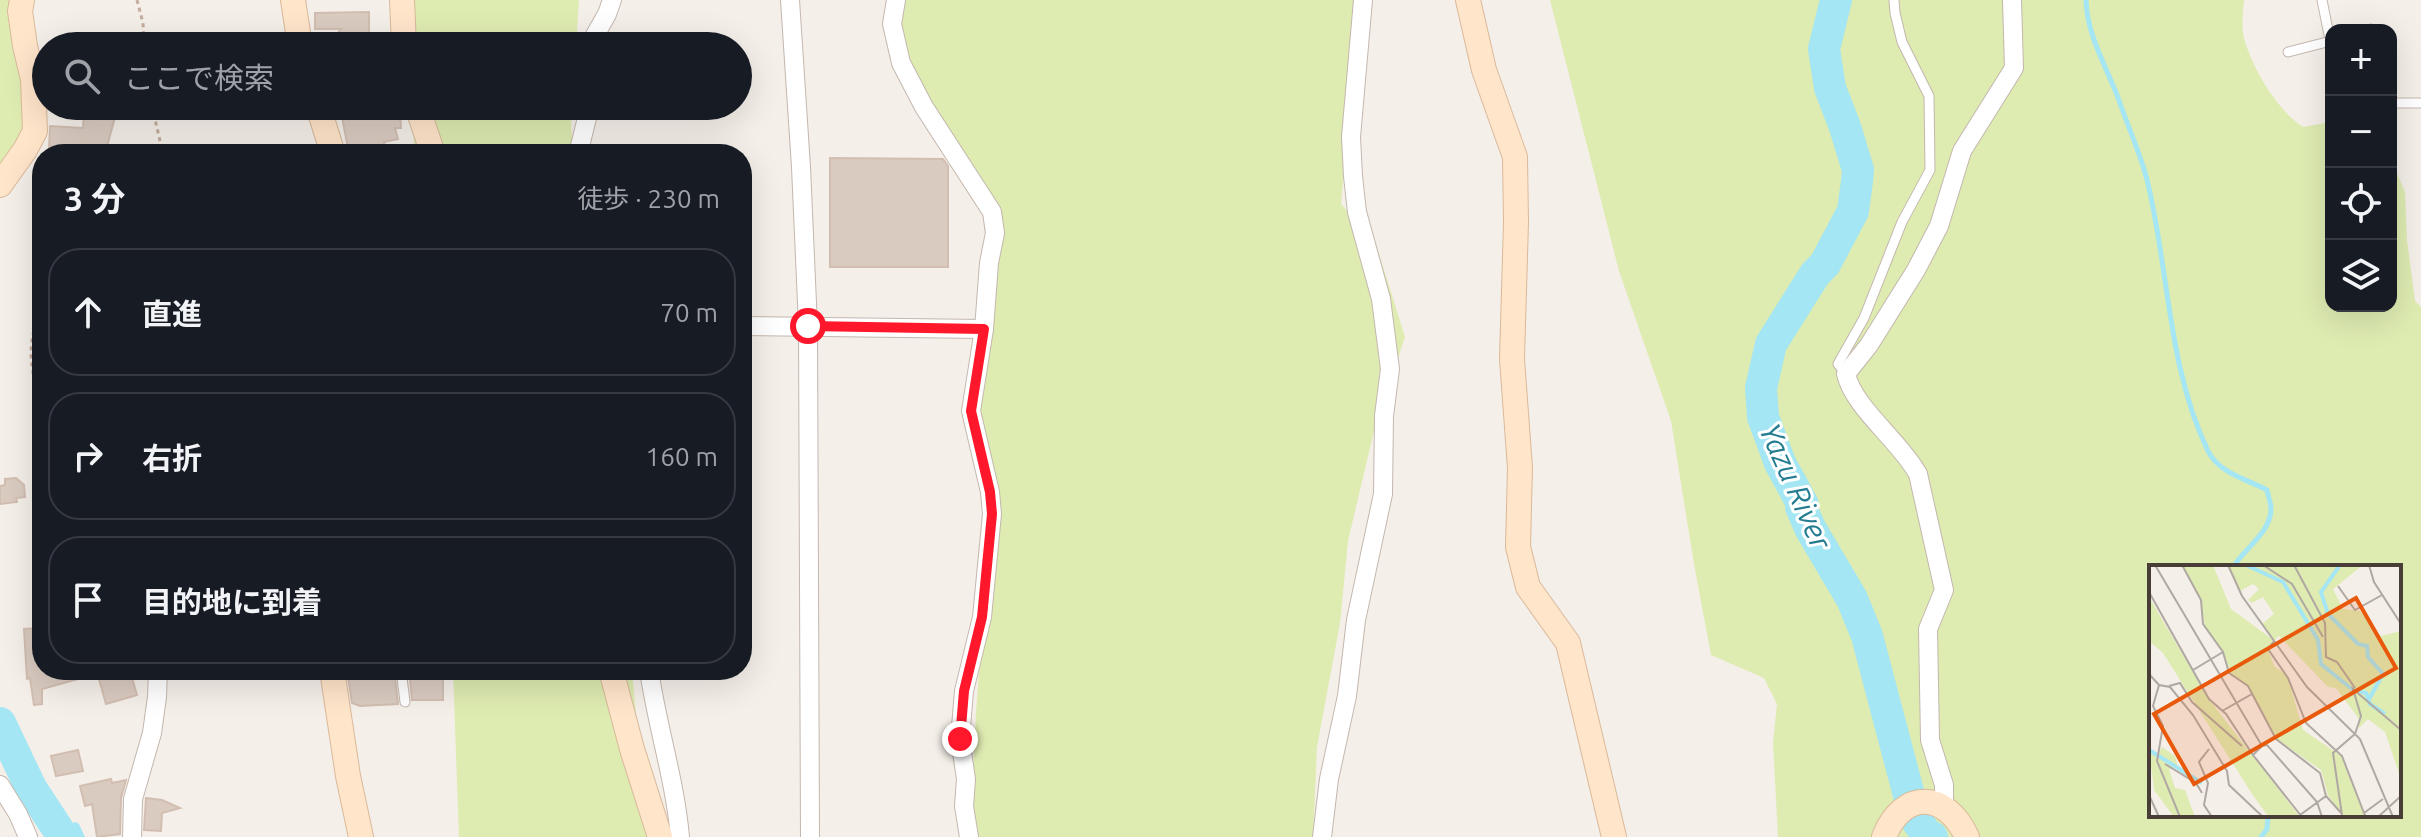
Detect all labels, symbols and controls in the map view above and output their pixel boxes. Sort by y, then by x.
map controls [2325,24,2397,312]
button: + [2325,24,2397,96]
search box [32,32,752,120]
icon: search [60,54,104,98]
text: ここで検索 [124,61,274,95]
button: − [2325,96,2397,168]
button: locate [2325,168,2397,240]
text: 3 分 [64,179,125,217]
text: 徒歩 · 230 m [577,184,720,213]
button: layers [2325,240,2397,312]
icon: ahead [66,290,110,334]
text: 直進 [142,297,202,331]
text: 70 m [660,298,718,327]
route start [790,308,826,344]
water label: Yazu River [1753,418,1839,556]
icon: right [66,434,110,478]
text: 右折 [142,441,202,475]
text: 160 m [646,442,718,471]
inset map [2149,565,2401,817]
icon: arrive [66,578,110,622]
text: 目的地に到着 [142,585,322,619]
route end [942,721,978,757]

